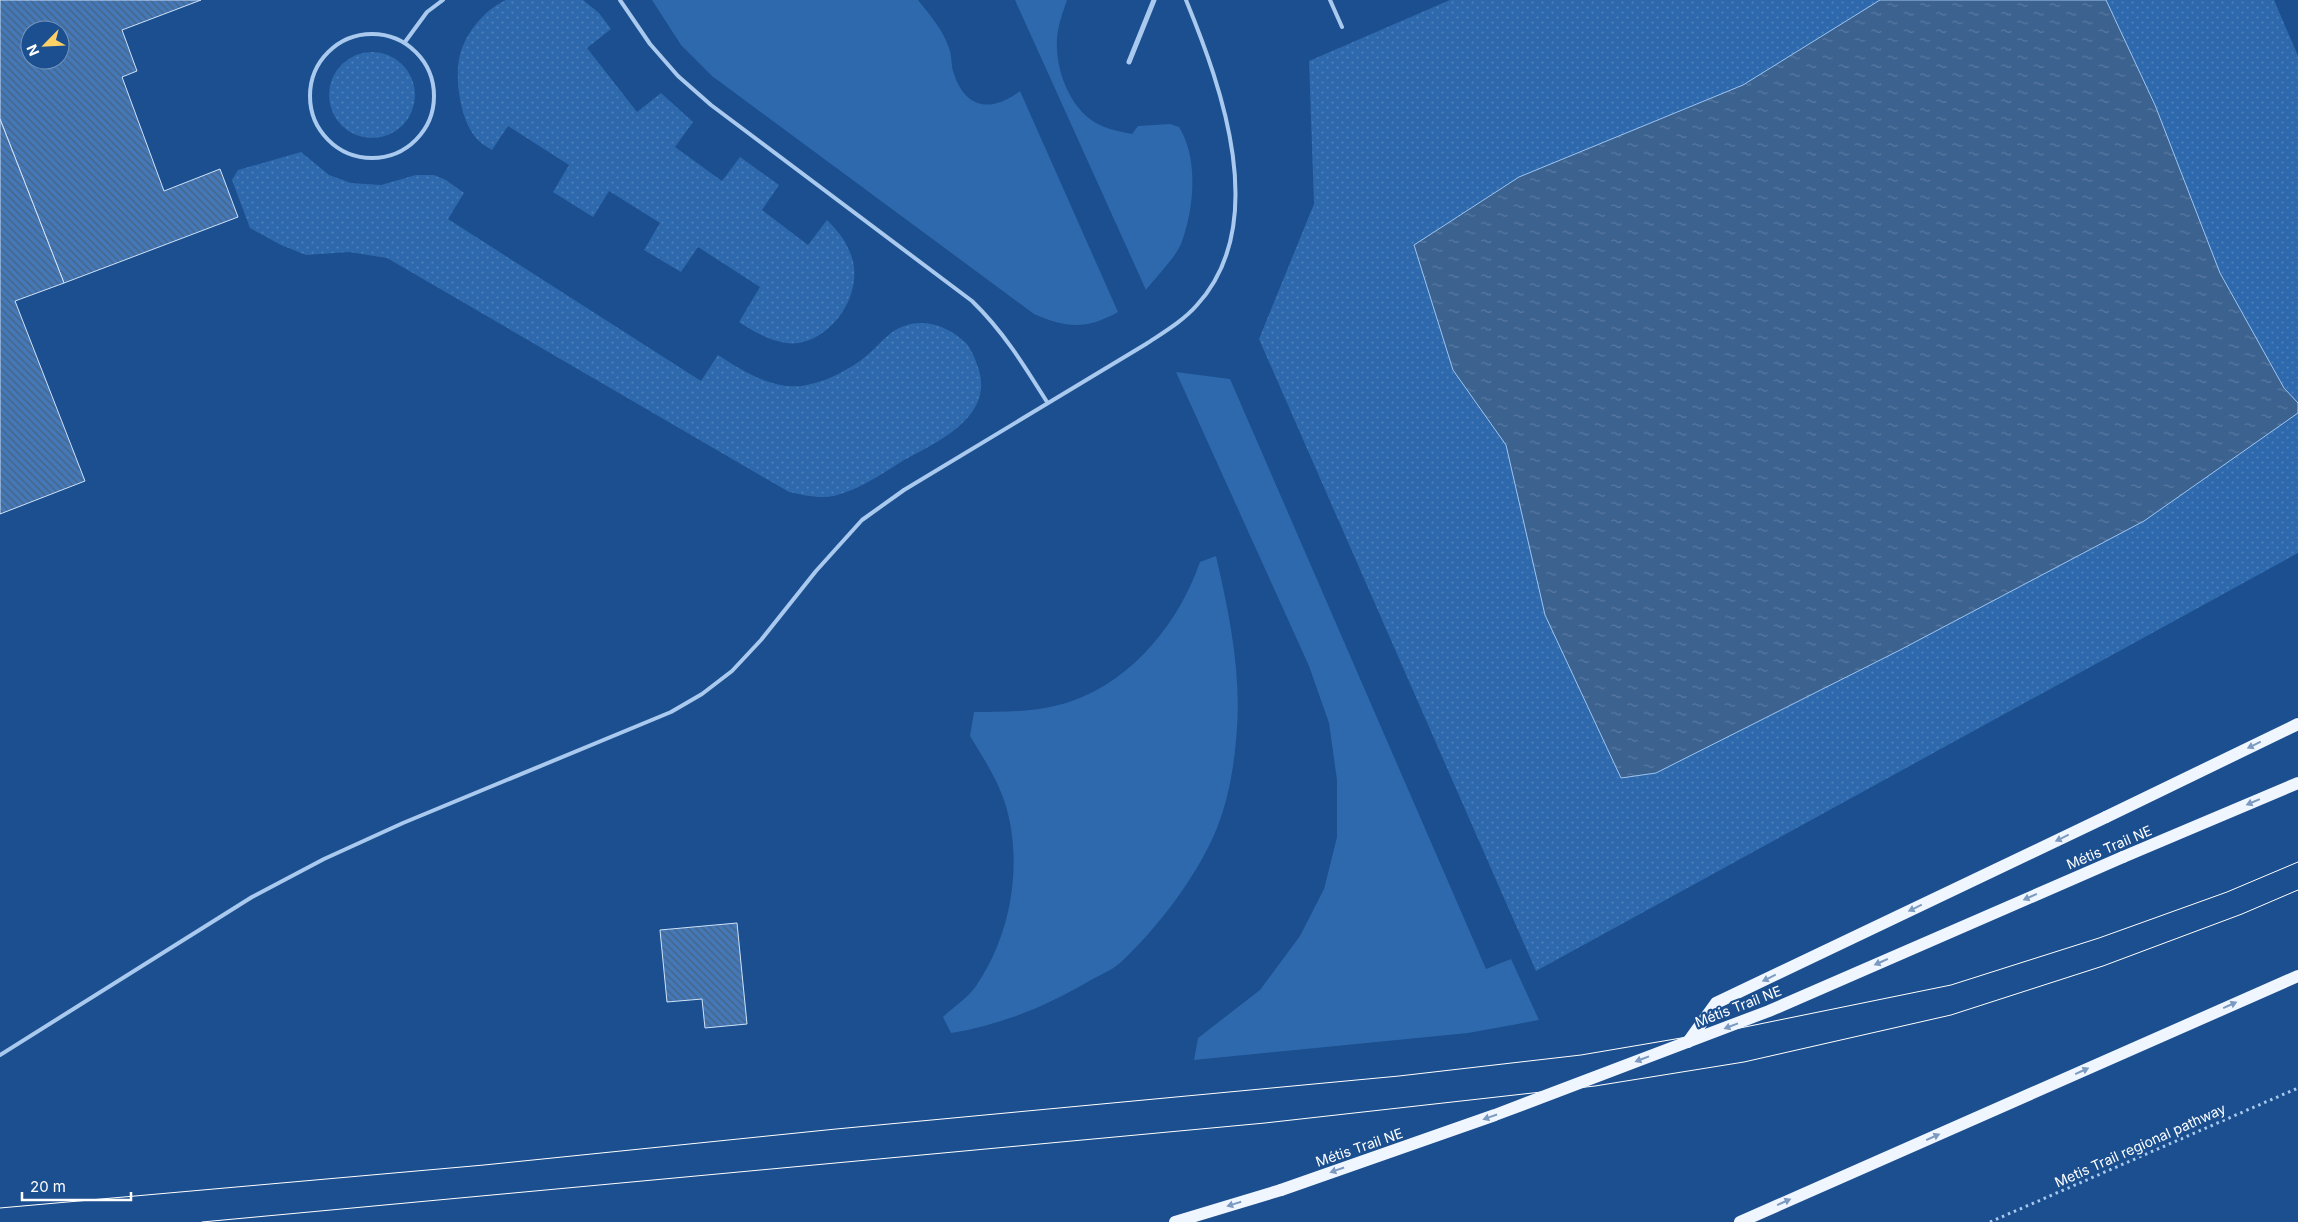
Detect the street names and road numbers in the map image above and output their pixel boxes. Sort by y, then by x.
street label: Métis Trail NE [2064,821,2154,873]
street label: Métis Trail NE [1692,982,1784,1030]
street label: Metis Trail regional pathway [2052,1099,2228,1191]
street label: Métis Trail NE [1313,1124,1405,1170]

